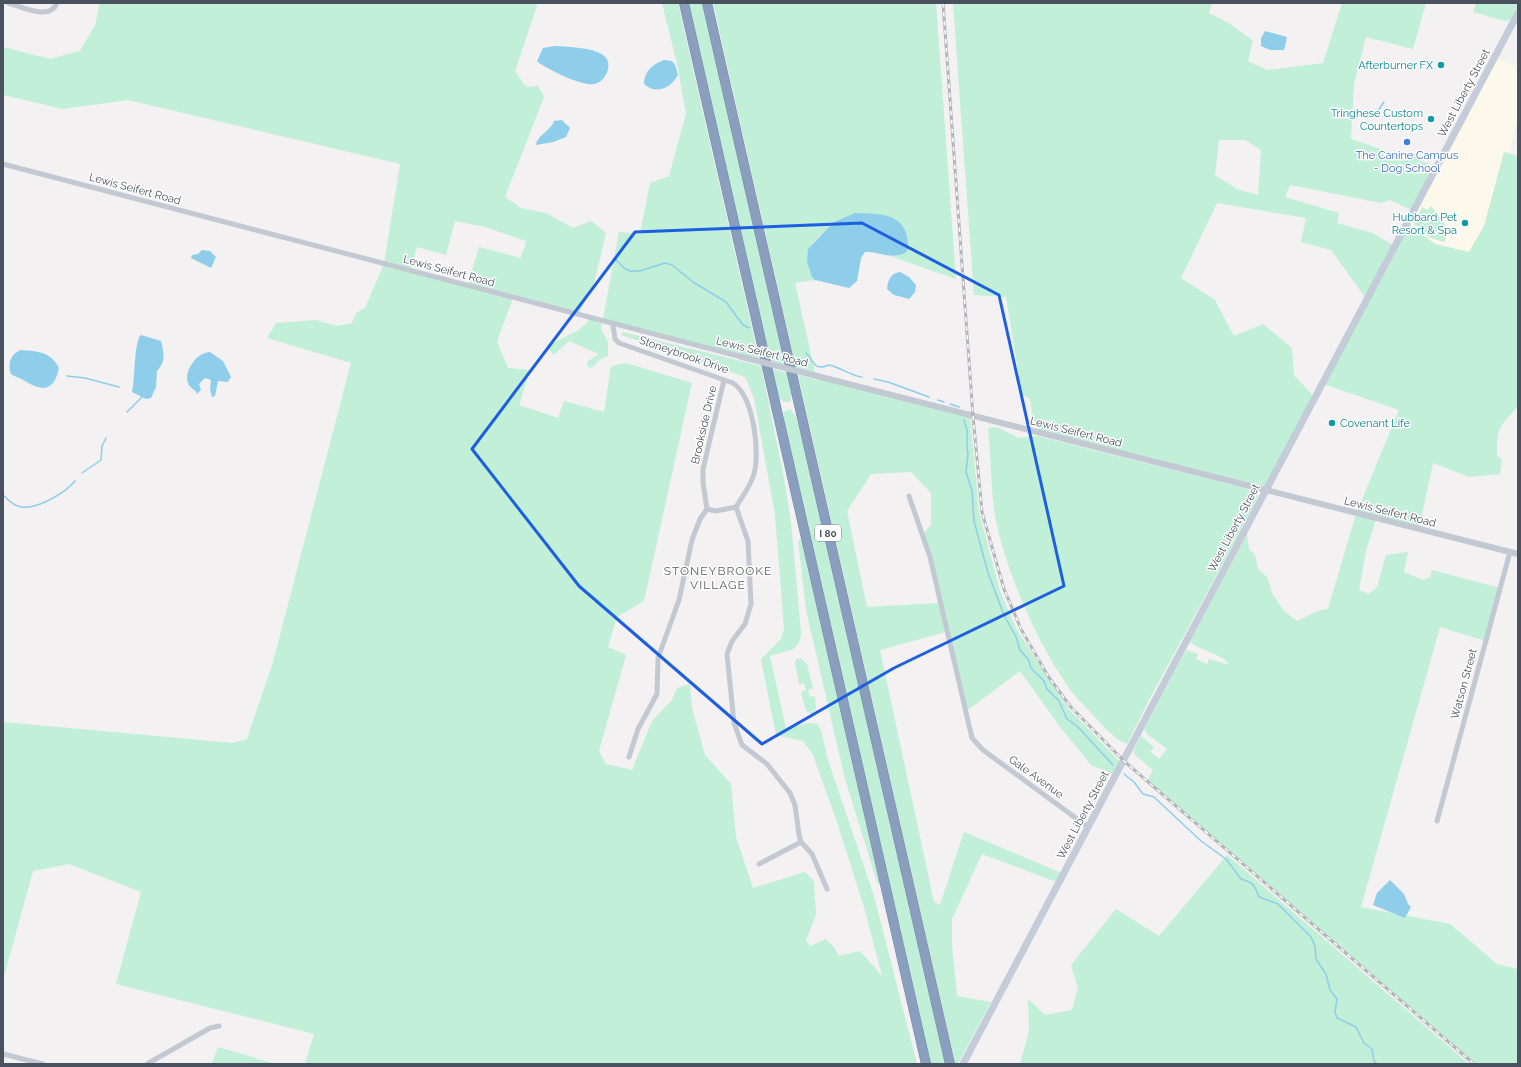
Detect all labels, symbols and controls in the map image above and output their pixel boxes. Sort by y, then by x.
street label: West Liberty Street [1435,47,1493,139]
place label: Afterburner FX [1358,59,1433,72]
marker: Afterburner FX [1436,60,1446,70]
place label: Tringhese Custom Countertops [1331,107,1423,133]
marker: Tringhese Custom Countertops [1426,114,1436,124]
marker: The Canine Campus - Dog School [1402,137,1412,147]
place label: The Canine Campus - Dog School [1356,149,1458,175]
street label: Lewis Seifert Road [88,171,182,208]
place label: Hubbard Pet Resort & Spa [1392,211,1457,237]
marker: Hubbard Pet Resort & Spa [1460,218,1470,228]
street label: Lewis Seifert Road [402,253,496,290]
street label: Stoneybrook Drive [638,334,731,377]
street label: Lewis Seifert Road [715,334,809,370]
street label: Brookside Drive [689,384,719,465]
street label: Lewis Seifert Road [1029,414,1123,450]
place label: Covenant Life [1340,417,1411,430]
marker: Covenant Life [1327,418,1337,428]
street label: West Liberty Street [1205,482,1263,574]
street label: Lewis Seifert Road [1343,494,1437,530]
road number: I 80 [815,525,841,541]
district label: STONEYBROOKE VILLAGE [664,564,772,592]
street label: Watson Street [1448,647,1480,721]
street label: Gale Avenue [1006,753,1066,801]
street label: West Liberty Street [1054,769,1112,861]

